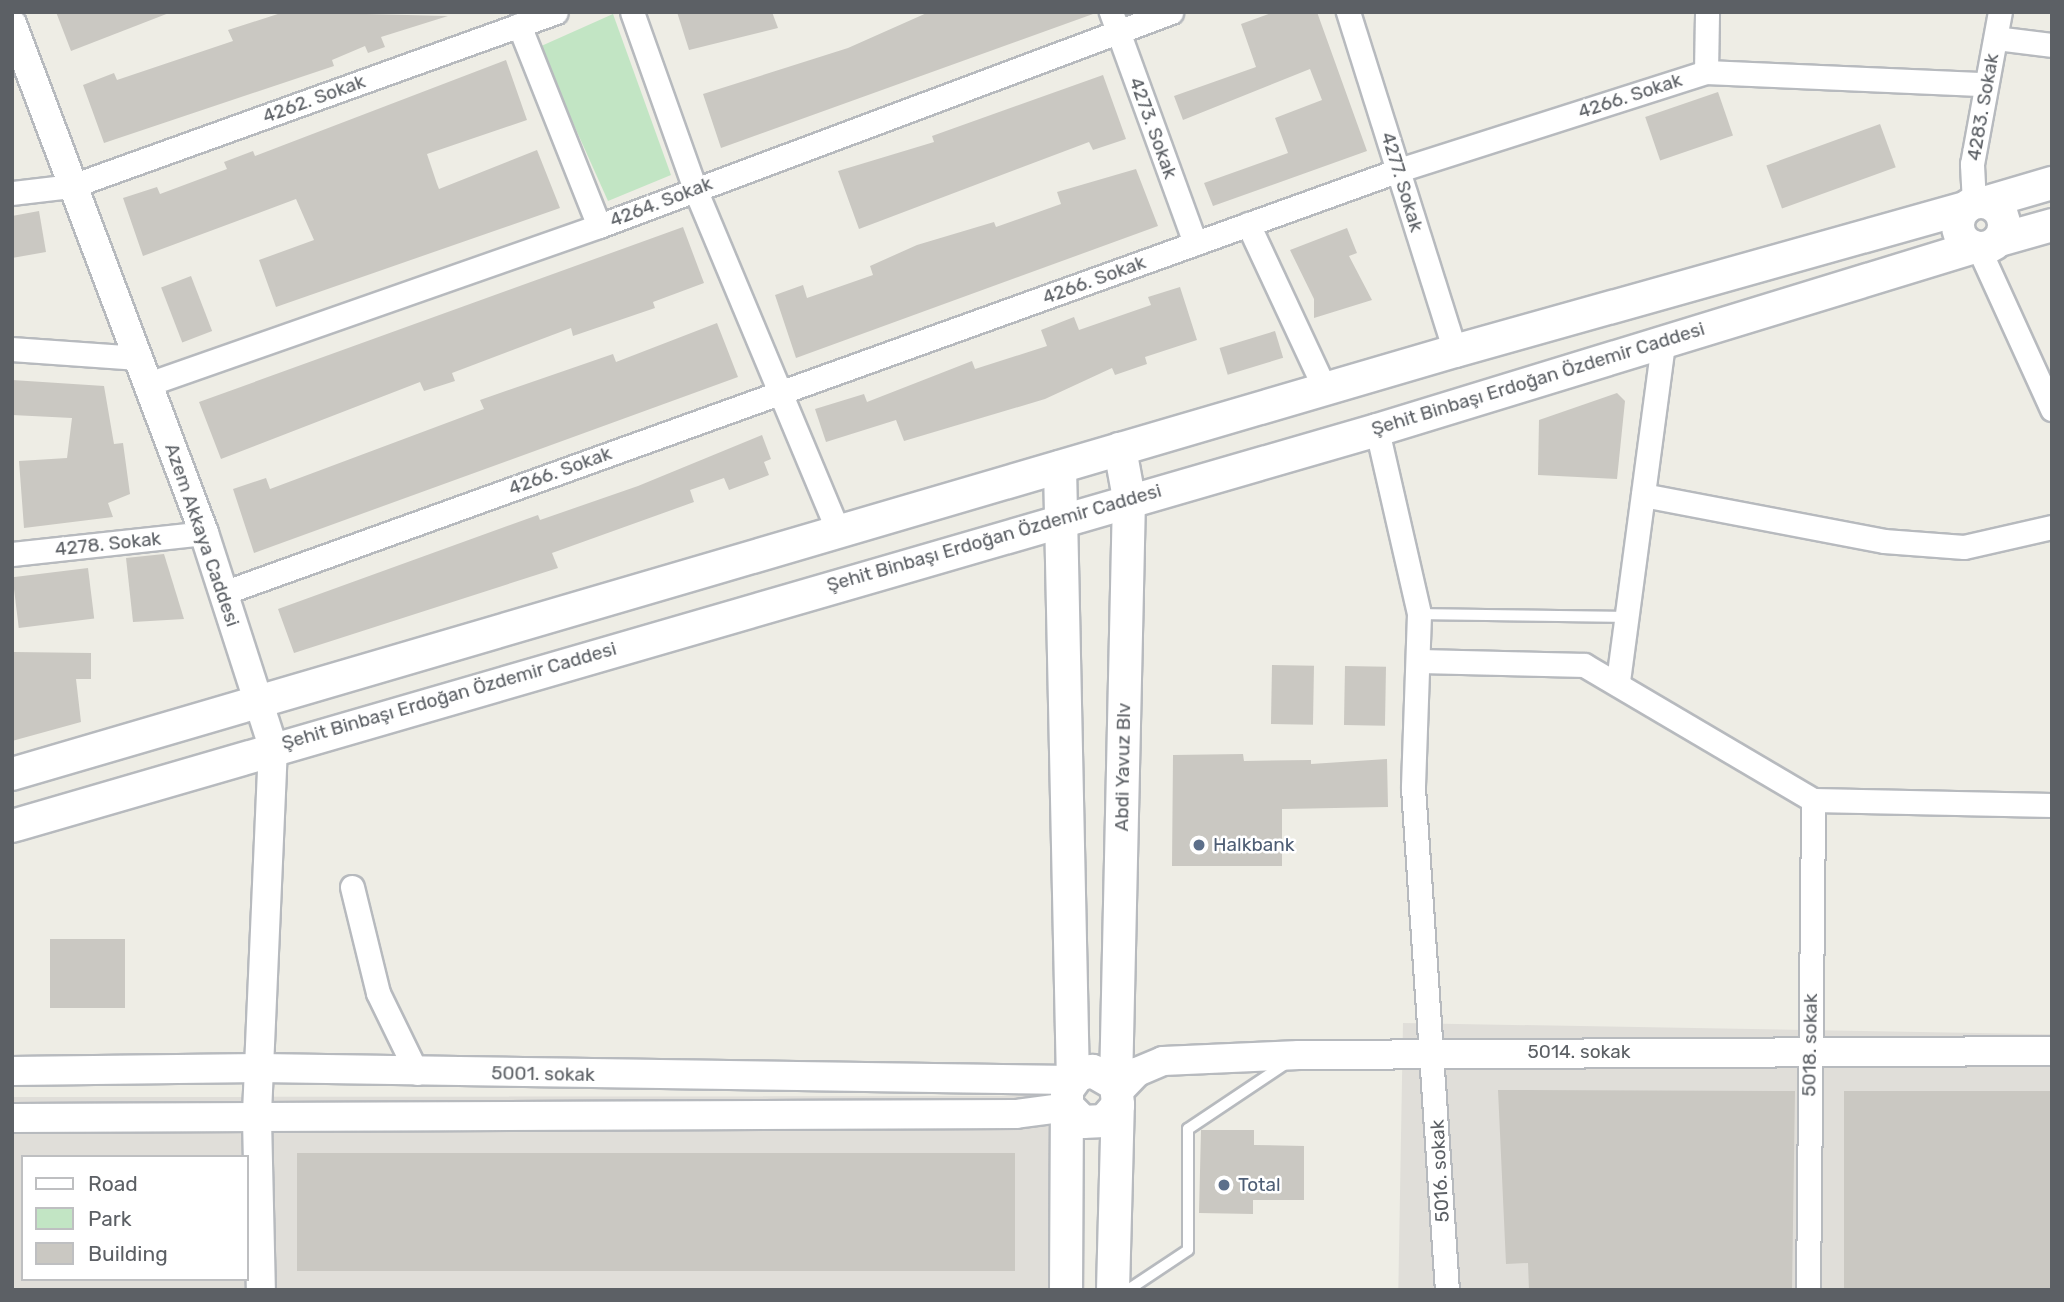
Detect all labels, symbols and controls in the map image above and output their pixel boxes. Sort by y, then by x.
street label: 4283. Sokak [1962,52,2004,162]
street label: 4266. Sokak [1575,68,1685,124]
street label: 4262. Sokak [260,70,368,128]
street label: 4273. Sokak [1124,74,1182,182]
street label: 4277. Sokak [1376,129,1428,235]
street label: 4264. Sokak [607,172,715,232]
street label: 4266. Sokak [1039,251,1149,309]
street label: Şehit Binbaşı Erdoğan Özdemir Caddesi [1369,317,1707,441]
street label: Azem Akkaya Caddesi [160,440,244,630]
street label: 4266. Sokak [505,442,615,500]
street label: Şehit Binbaşı Erdoğan Özdemir Caddesi [824,479,1164,597]
street label: 4278. Sokak [54,527,162,561]
street label: Şehit Binbaşı Erdoğan Özdemir Caddesi [279,637,619,755]
street label: Abdi Yavuz Blv [1110,702,1136,832]
place label: Halkbank [1213,834,1295,856]
marker: Halkbank [1191,837,1207,853]
street label: 5018. sokak [1798,993,1822,1097]
street label: 5014. sokak [1528,1041,1630,1063]
street label: 5001. sokak [491,1062,595,1086]
street label: 5016. sokak [1426,1119,1454,1223]
legend [21,1155,248,1281]
text: Road [88,1171,138,1196]
place label: Total [1238,1174,1281,1196]
marker: Total [1216,1177,1232,1193]
text: Park [88,1206,132,1231]
text: Building [88,1241,168,1266]

